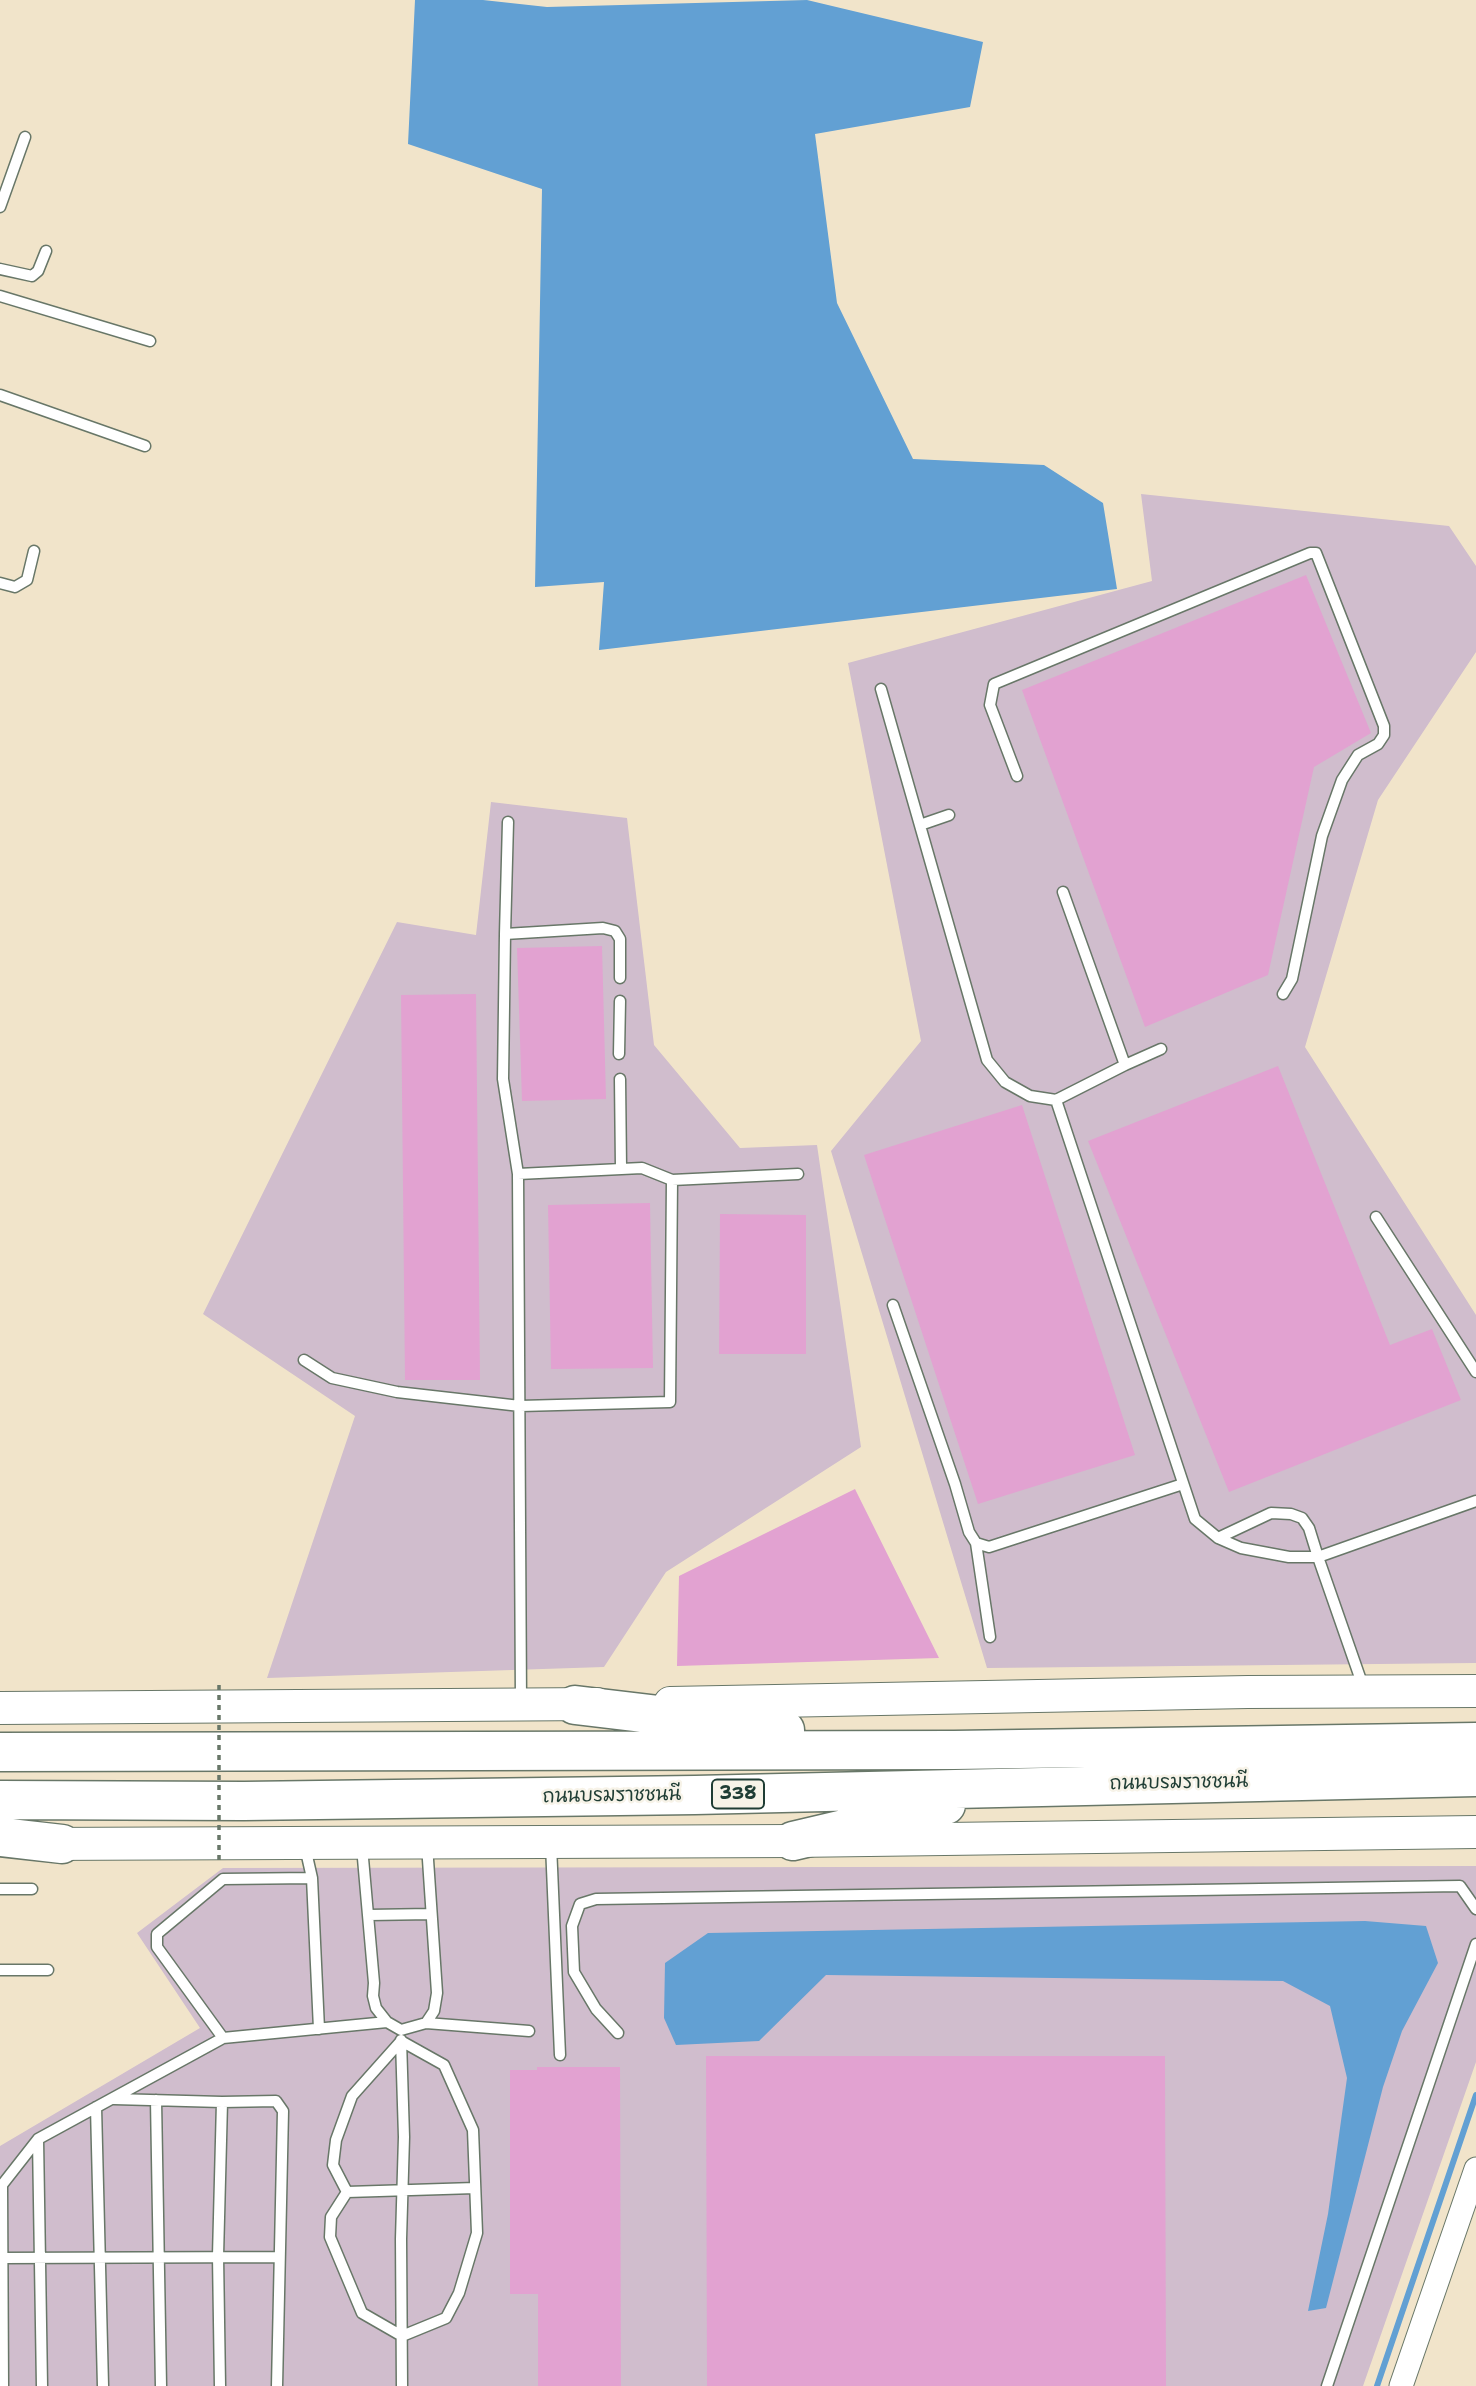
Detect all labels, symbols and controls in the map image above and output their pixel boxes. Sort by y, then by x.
street label: ถนนบรมราชชนนี [1110,1770,1248,1796]
road number: 338 [712,1779,764,1808]
street label: ถนนบรมราชชนนี [543,1783,681,1809]

